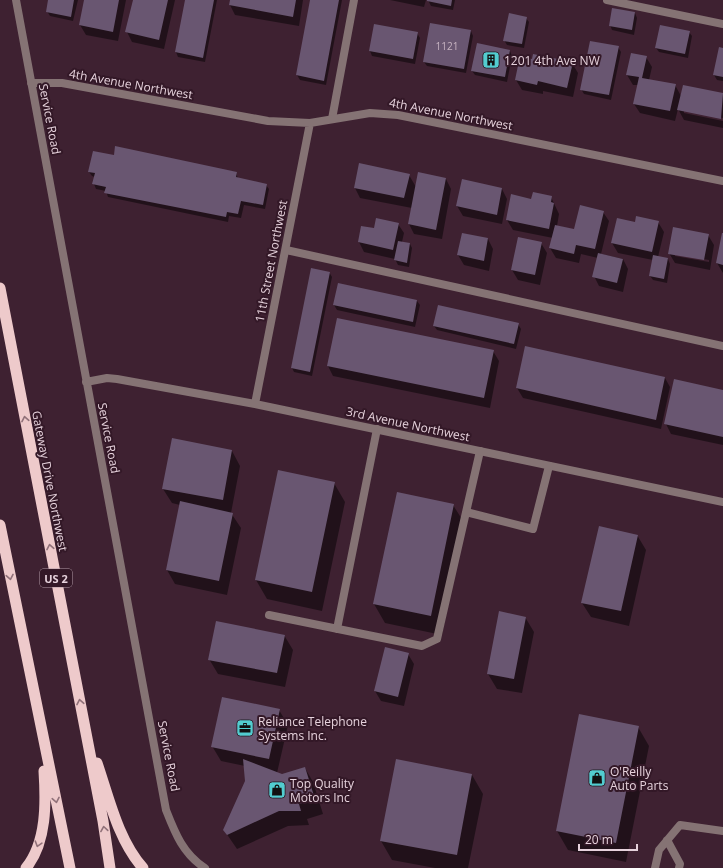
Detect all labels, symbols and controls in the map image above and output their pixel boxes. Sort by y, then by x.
house number: 1121 [436,39,458,53]
building icon: 1201 4th Ave NW [481,50,501,70]
place label: 1201 4th Ave NW [504,52,600,69]
street label: 4th Avenue Northwest [68,65,194,103]
street label: Service Road [35,82,65,156]
street label: 4th Avenue Northwest [388,94,514,134]
street label: 11th Street Northwest [251,199,291,323]
street label: Service Road [94,401,124,475]
street label: 3rd Avenue Northwest [345,403,471,445]
street label: Gateway Drive Northwest [28,409,72,553]
one-way arrow [21,416,30,422]
one-way arrow [46,544,54,550]
road number: US 2 [40,569,72,587]
one-way arrow [6,574,14,580]
one-way arrow [76,699,84,705]
place label: Reliance Telephone Systems Inc. [258,713,367,744]
office icon: Reliance Telephone Systems Inc. [235,718,255,738]
street label: Service Road [154,719,184,793]
place label: O'Reilly Auto Parts [610,763,669,794]
shop icon: O'Reilly Auto Parts [587,768,607,788]
place label: Top Quality Motors Inc [290,775,355,806]
shop icon: Top Quality Motors Inc [267,780,287,800]
one-way arrow [51,797,59,803]
one-way arrow [100,826,109,833]
scale bar [579,826,637,852]
text: 20 m [585,831,613,848]
one-way arrow [34,841,43,848]

